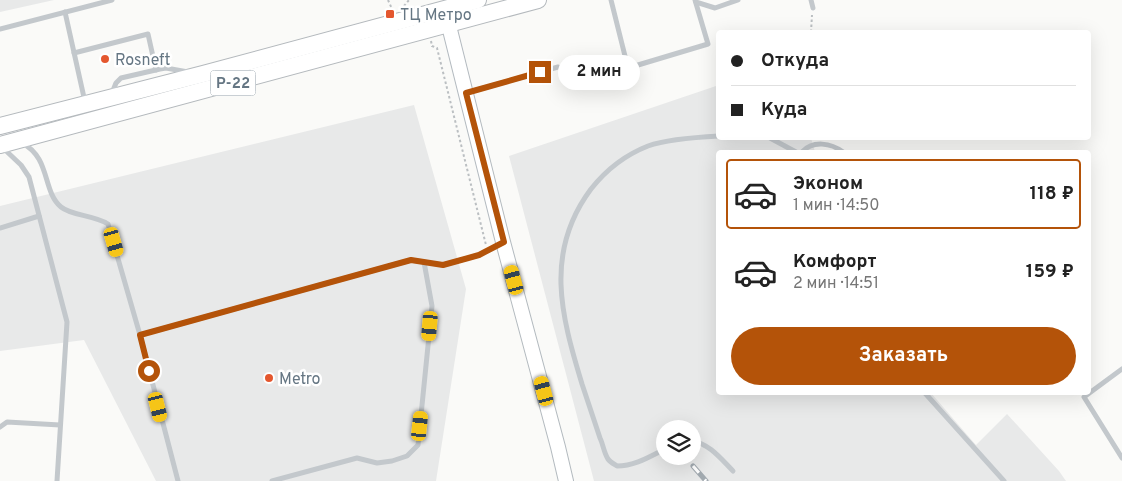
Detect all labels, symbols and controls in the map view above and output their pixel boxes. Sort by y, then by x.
place label: ТЦ Метро [400,6,472,26]
marker: ТЦ Метро [384,8,396,20]
text: Откуда [761,49,829,73]
place label: Rosneft [115,51,171,71]
marker: Rosneft [99,53,111,65]
callout: 2 мин [558,54,640,90]
route end [529,61,551,83]
text: 2 мин [577,62,621,82]
road number: Р-22 [210,70,256,96]
text: Куда [761,98,807,122]
icon: car [733,172,778,217]
text: Эконом [793,172,863,196]
text: 118 ₽ [1030,182,1074,206]
text: 1 мин · 14:50 [793,196,879,216]
car [102,226,125,258]
icon: car [733,250,778,295]
text: Комфорт [793,250,876,274]
text: 159 ₽ [1026,260,1074,284]
car [502,264,525,296]
text: 2 мин · 14:51 [793,274,879,294]
car [421,310,438,342]
button: Заказать [731,327,1076,385]
route start [138,360,160,382]
place label: Metro [279,370,321,390]
marker: Metro [263,372,275,384]
car [532,375,555,407]
car [147,391,168,423]
car [410,410,429,442]
map controls [656,420,701,465]
button: layers [656,420,701,465]

